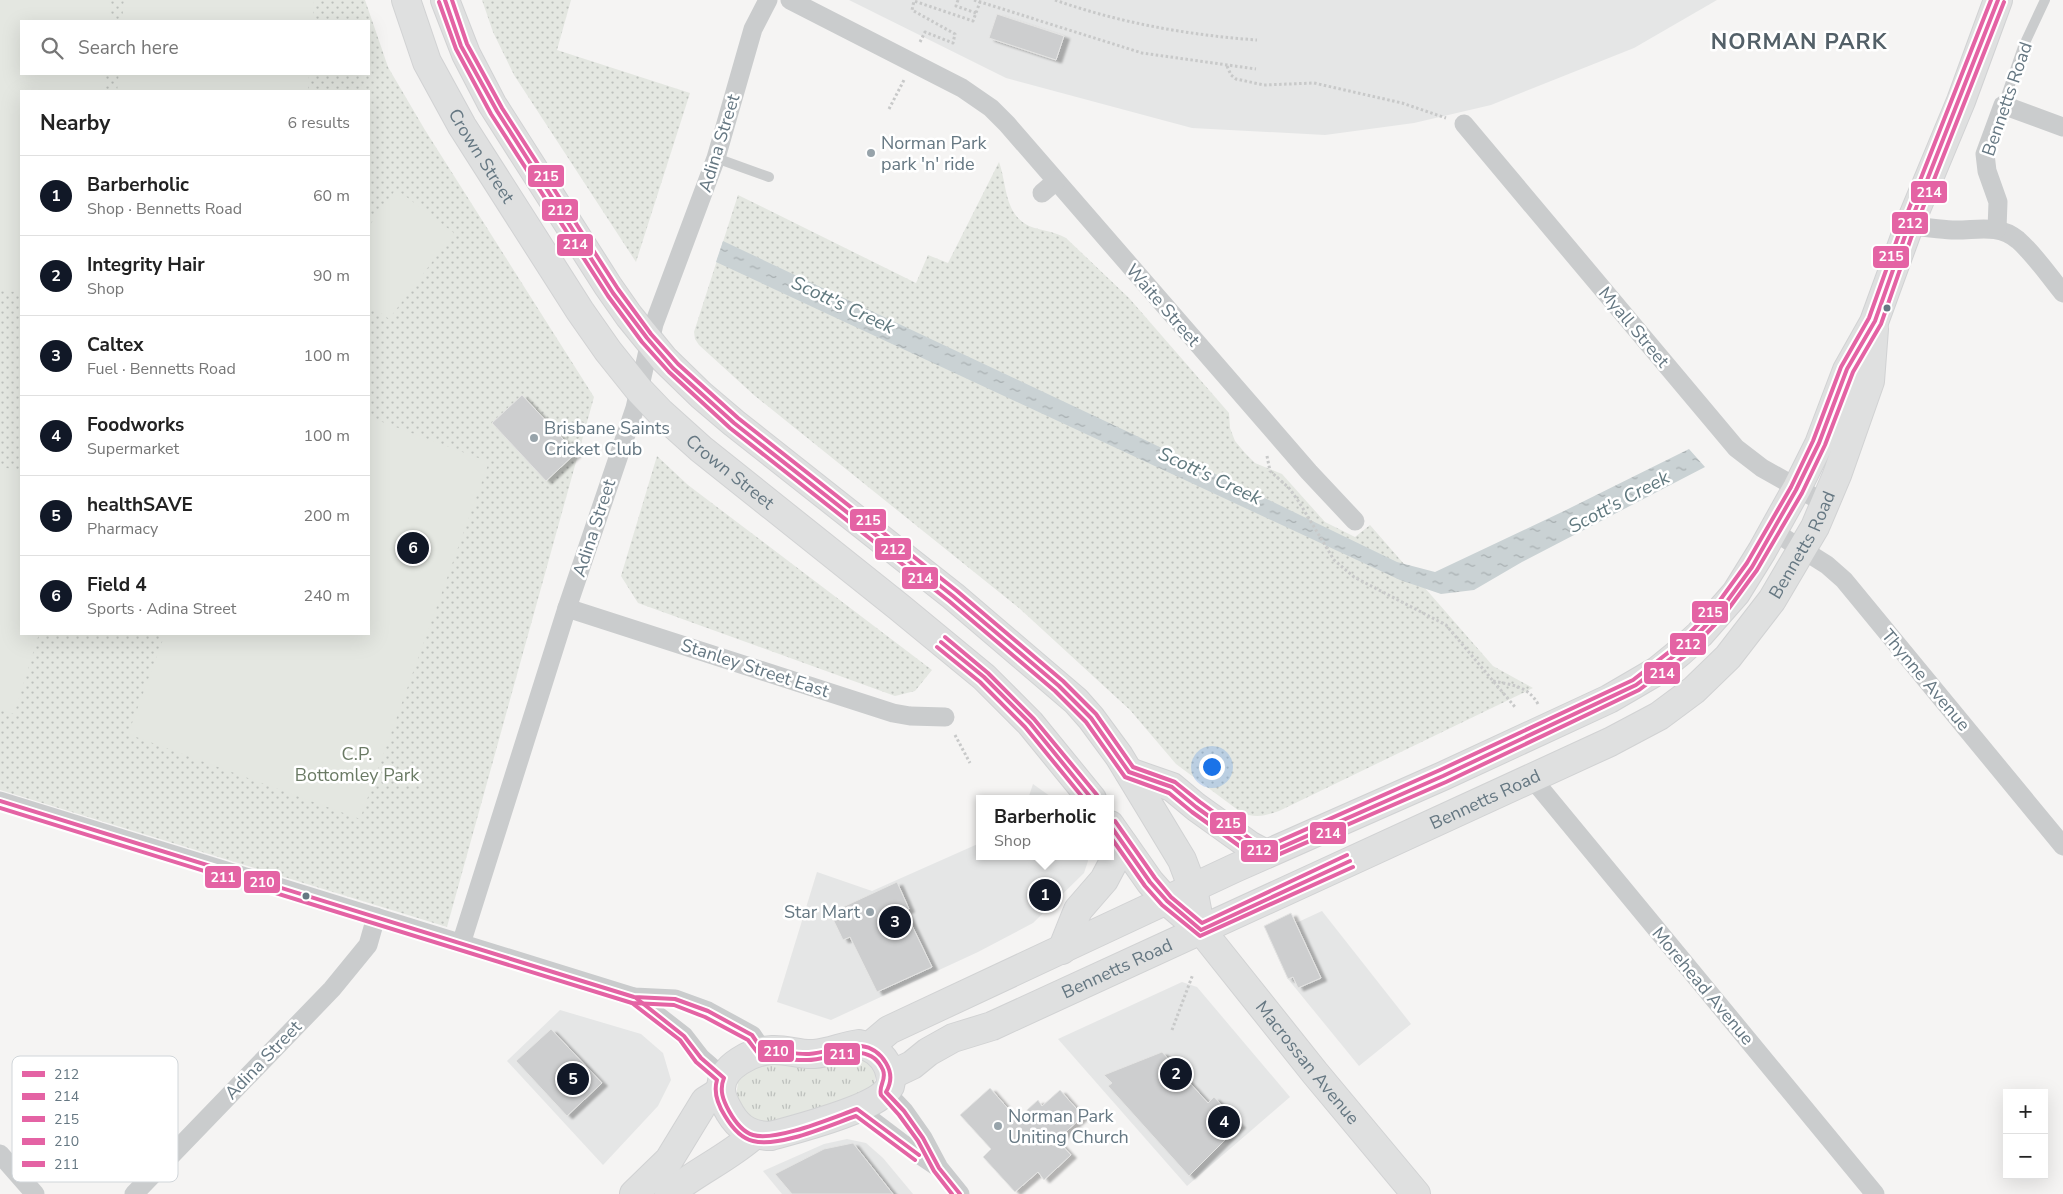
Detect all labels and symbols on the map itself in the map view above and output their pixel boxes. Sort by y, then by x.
district label: NORMAN PARK [1711,27,1888,57]
street label: Bennetts Road [1976,39,2038,159]
street label: Adina Street [693,90,745,195]
street label: Crown Street [443,104,521,208]
place label: Norman Park park 'n' ride [881,131,988,176]
marker: Norman Park park 'n' ride [865,147,877,159]
line badge: 215 [527,164,565,188]
text: 215 [533,167,559,186]
line badge: 214 [1910,180,1948,204]
text: 214 [1916,183,1942,202]
line badge: 212 [541,198,579,222]
text: 212 [547,201,573,220]
line badge: 212 [1891,211,1929,235]
text: 212 [1897,214,1923,233]
line badge: 214 [556,233,594,257]
text: 214 [562,235,588,254]
line badge: 215 [1872,245,1910,269]
text: 215 [1878,247,1904,266]
street label: Waite Street [1120,259,1206,352]
water label: Scott's Creek [787,270,899,340]
street label: Myall Street [1593,282,1675,373]
unlabelled marker [1882,303,1892,313]
place label: Brisbane Saints Cricket Club [544,416,670,461]
street label: Crown Street [680,429,780,515]
marker: Brisbane Saints Cricket Club [528,432,540,444]
water label: Scott's Creek [1154,441,1266,511]
water label: Scott's Creek [1564,464,1675,540]
street label: Adina Street [567,476,621,580]
street label: Bennetts Road [1763,487,1841,603]
line badge: 215 [849,508,887,532]
text: 215 [855,511,881,530]
pin: 6 [397,529,429,567]
line badge: 212 [874,537,912,561]
text: 212 [880,540,906,559]
line badge: 214 [901,566,939,590]
text: 214 [907,569,933,588]
line badge: 215 [1691,600,1729,624]
text: 215 [1697,603,1723,622]
street label: Thynne Avenue [1876,624,1976,736]
line badge: 212 [1669,632,1707,656]
street label: Stanley Street East [678,633,833,703]
text: 212 [1675,635,1701,654]
line badge: 214 [1643,661,1681,685]
text: 214 [1649,664,1675,683]
park label: C.P. Bottomley Park [295,742,420,787]
your location [1199,754,1225,780]
street label: Bennetts Road [1426,764,1544,835]
line badge: 215 [1209,811,1247,835]
text: 215 [1215,814,1241,833]
line badge: 214 [1309,821,1347,845]
text: 214 [1315,824,1341,843]
line badge: 212 [1240,839,1279,863]
text: 212 [1246,841,1272,860]
line badge: 211 [204,865,242,889]
text: 211 [210,868,236,887]
line badge: 210 [243,870,281,894]
text: 210 [249,873,275,892]
pin: 1 [1029,876,1061,914]
unlabelled marker [301,891,311,901]
place label: Star Mart [784,900,861,924]
pin: 3 [879,903,911,941]
marker: Star Mart [864,906,876,918]
street label: Morehead Avenue [1647,922,1759,1050]
street label: Bennetts Road [1058,933,1176,1004]
street label: Macrossan Avenue [1250,996,1365,1130]
street label: Adina Street [219,1015,307,1105]
line badge: 210 [757,1039,795,1063]
text: 210 [763,1042,789,1061]
line badge: 211 [823,1042,861,1066]
text: 211 [829,1045,855,1064]
pin: 2 [1160,1055,1192,1093]
legend [12,1056,178,1182]
pin: 5 [557,1060,589,1098]
text: 212 [54,1065,79,1084]
text: 214 [54,1087,79,1106]
pin: 4 [1208,1103,1240,1141]
place label: Norman Park Uniting Church [1008,1104,1129,1149]
text: 215 [54,1110,79,1129]
marker: Norman Park Uniting Church [992,1120,1004,1132]
text: 210 [54,1132,79,1151]
text: 211 [54,1155,79,1174]

